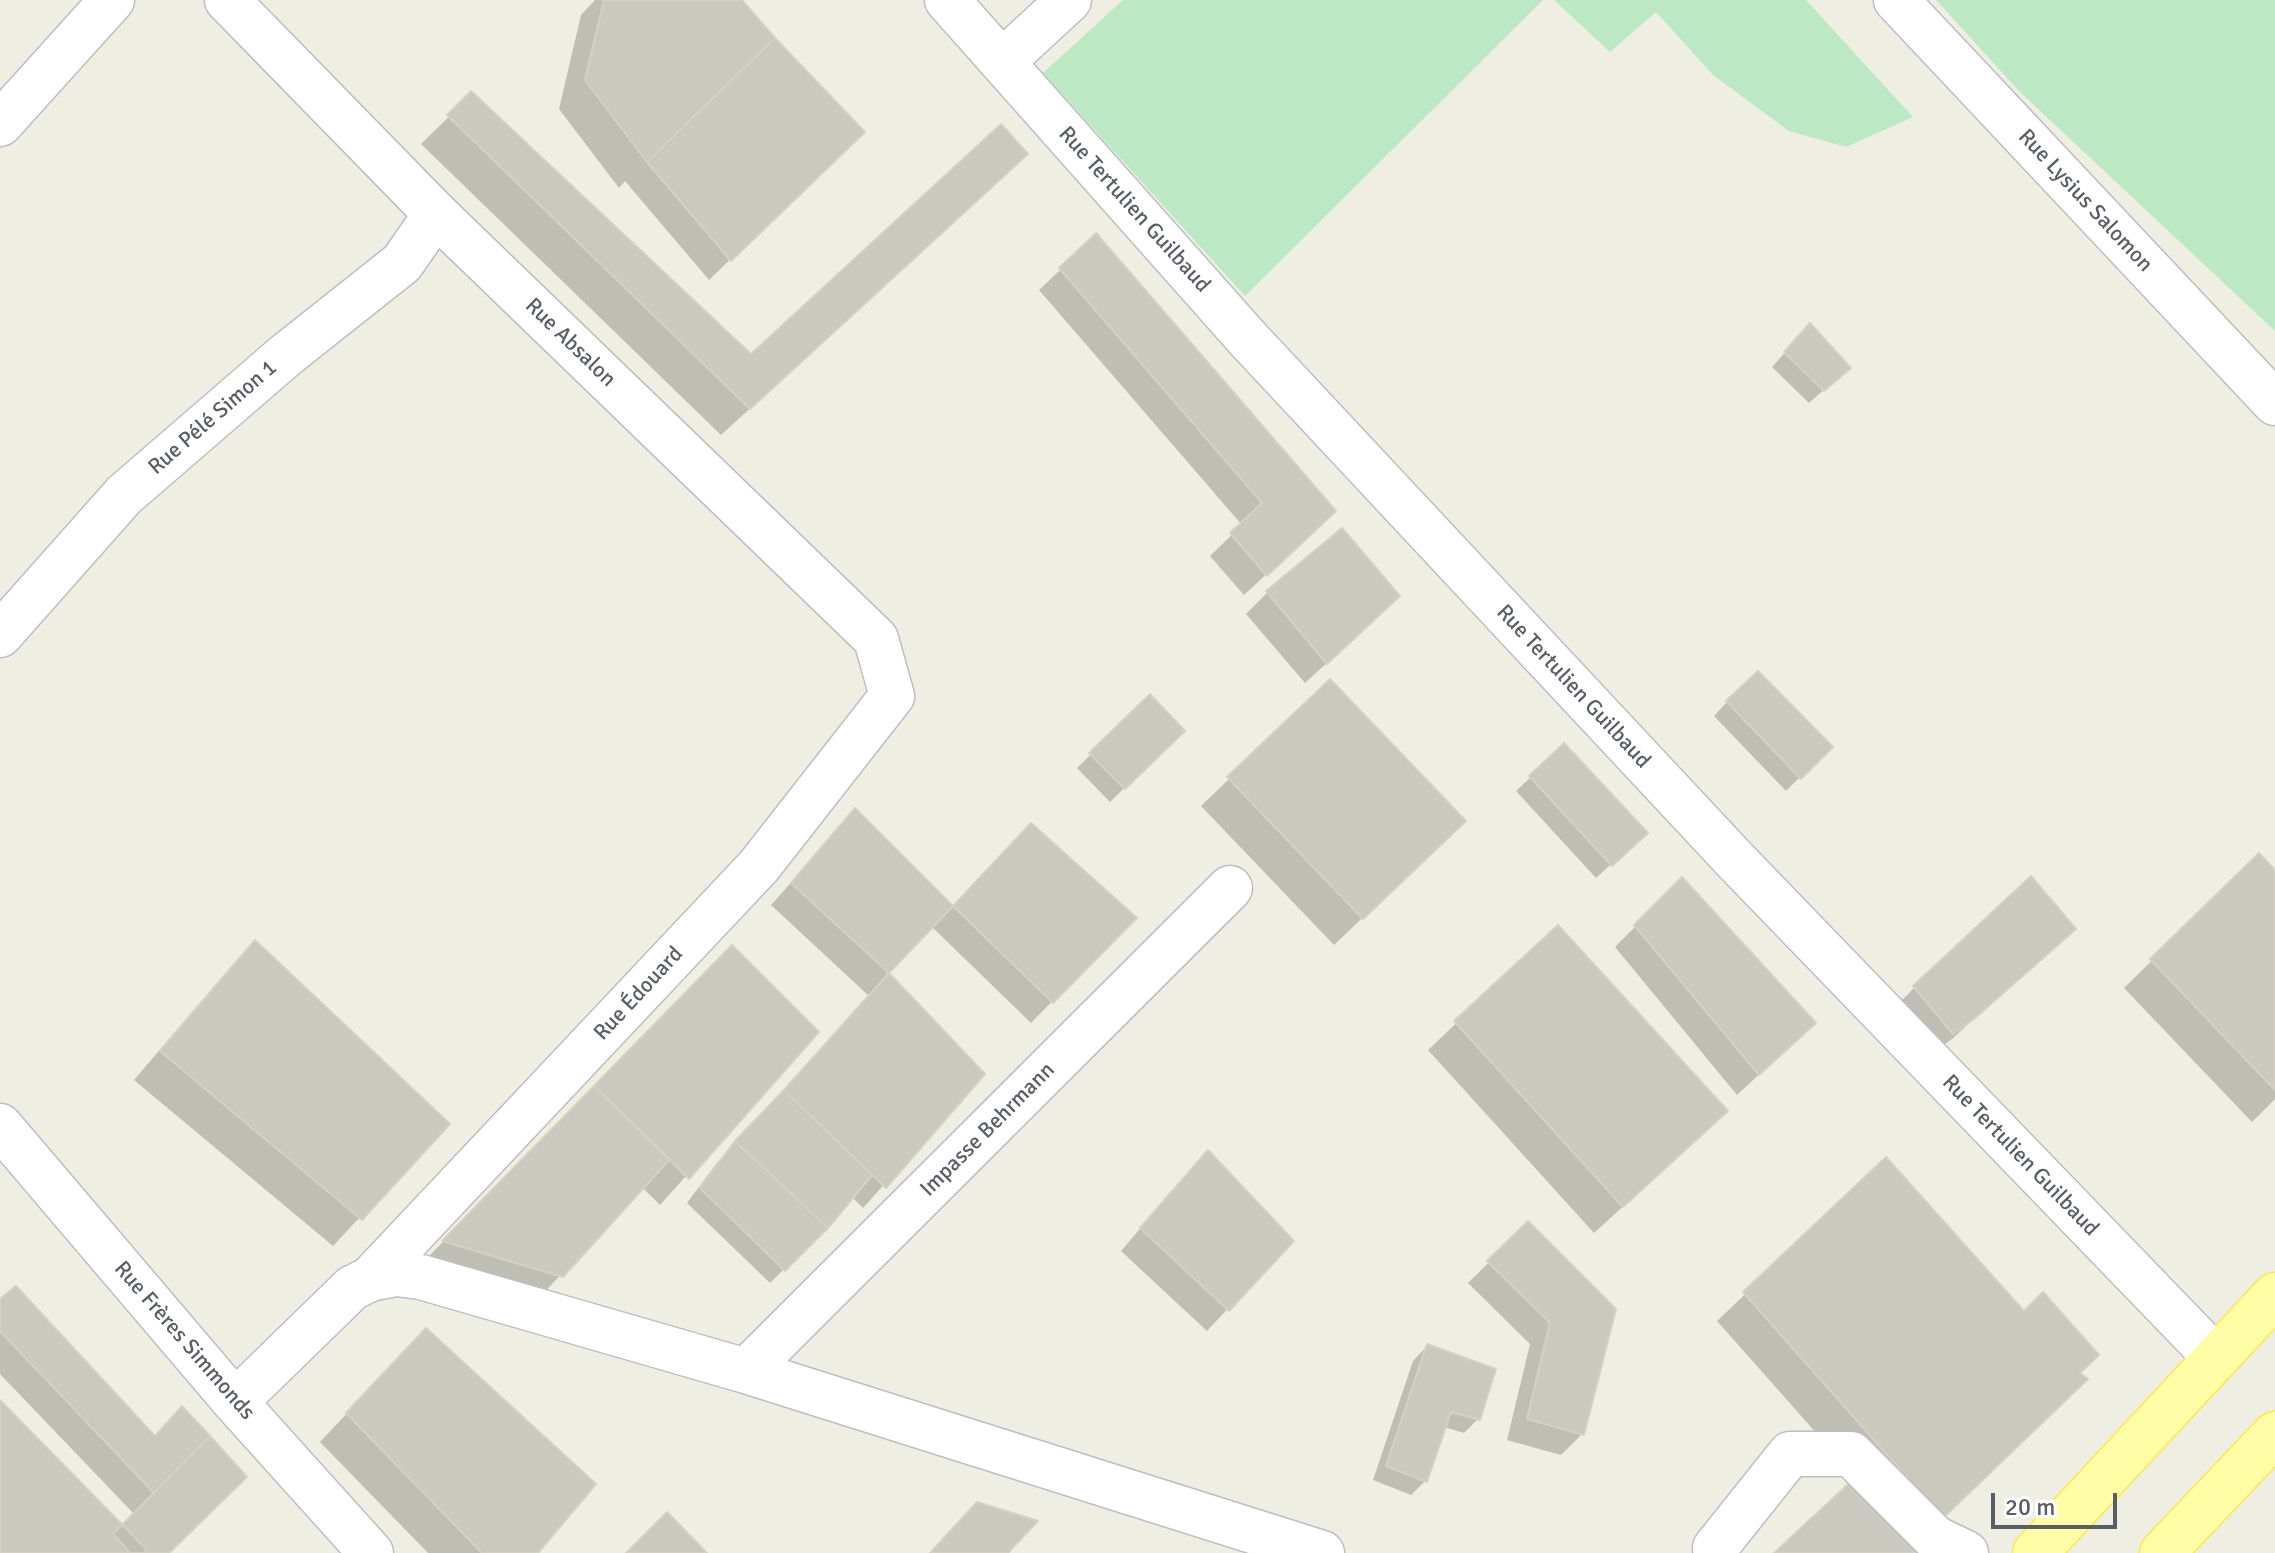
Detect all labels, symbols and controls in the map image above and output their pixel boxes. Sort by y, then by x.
street label: Rue Tertulien Guilbaud [1053,122,1215,298]
street label: Rue Lysius Salomon [2012,124,2158,278]
street label: Rue Absalon [519,293,621,393]
street label: Rue Pélé Simon 1 [143,355,283,481]
street label: Rue Tertulien Guilbaud [1490,600,1656,774]
street label: Rue Édouard [589,942,689,1046]
street label: Impasse Behrmann [915,1057,1061,1203]
street label: Rue Tertulien Guilbaud [1936,1070,2104,1242]
street label: Rue Frères Simmonds [108,1256,260,1426]
scale bar [1995,1477,2121,1527]
text: 20 m [2005,1492,2055,1522]

